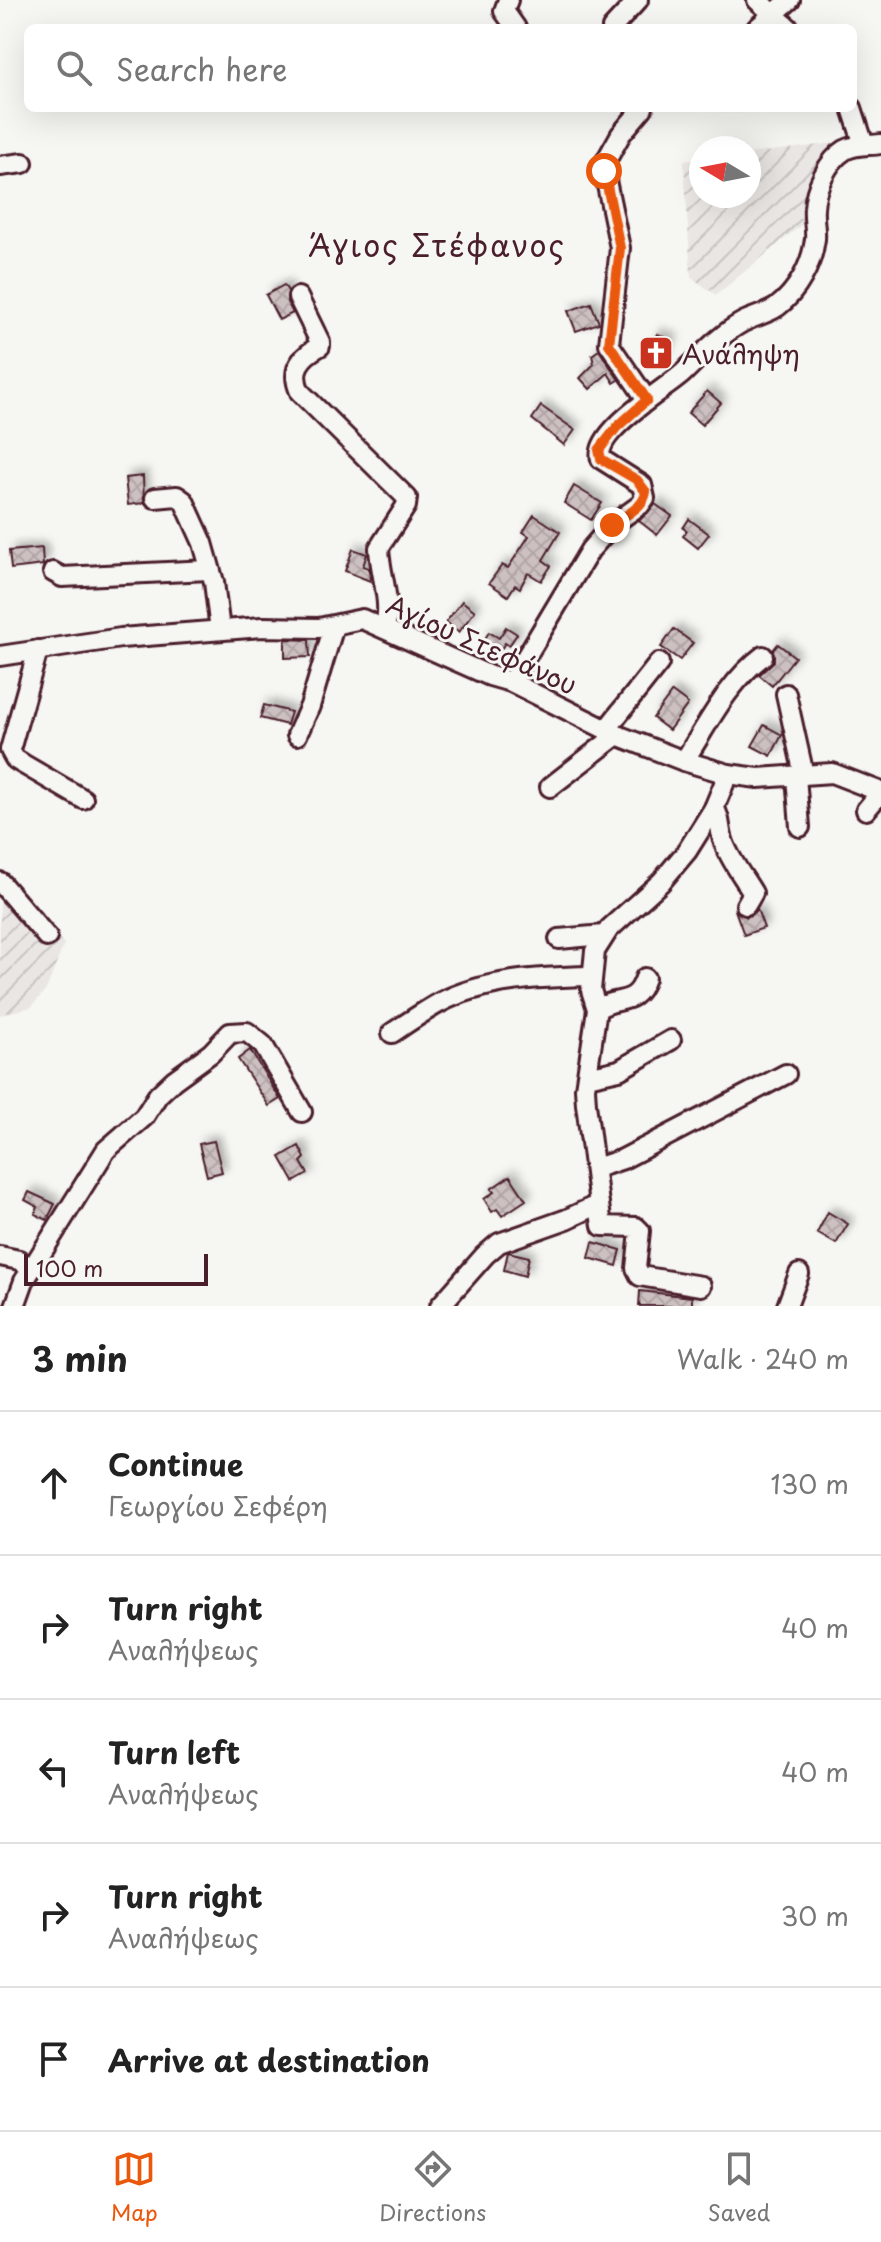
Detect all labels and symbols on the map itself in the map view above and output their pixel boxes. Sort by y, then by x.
north arrow [689,136,761,208]
route start [586,153,622,189]
district label: Άγιος Στέφανος [308,222,566,267]
church icon: Ανάληψη [637,334,675,372]
place label: Ανάληψη [682,334,800,373]
route end [594,507,630,543]
street label: Αγίου Στεφάνου [380,585,584,703]
scale bar [24,1250,208,1286]

